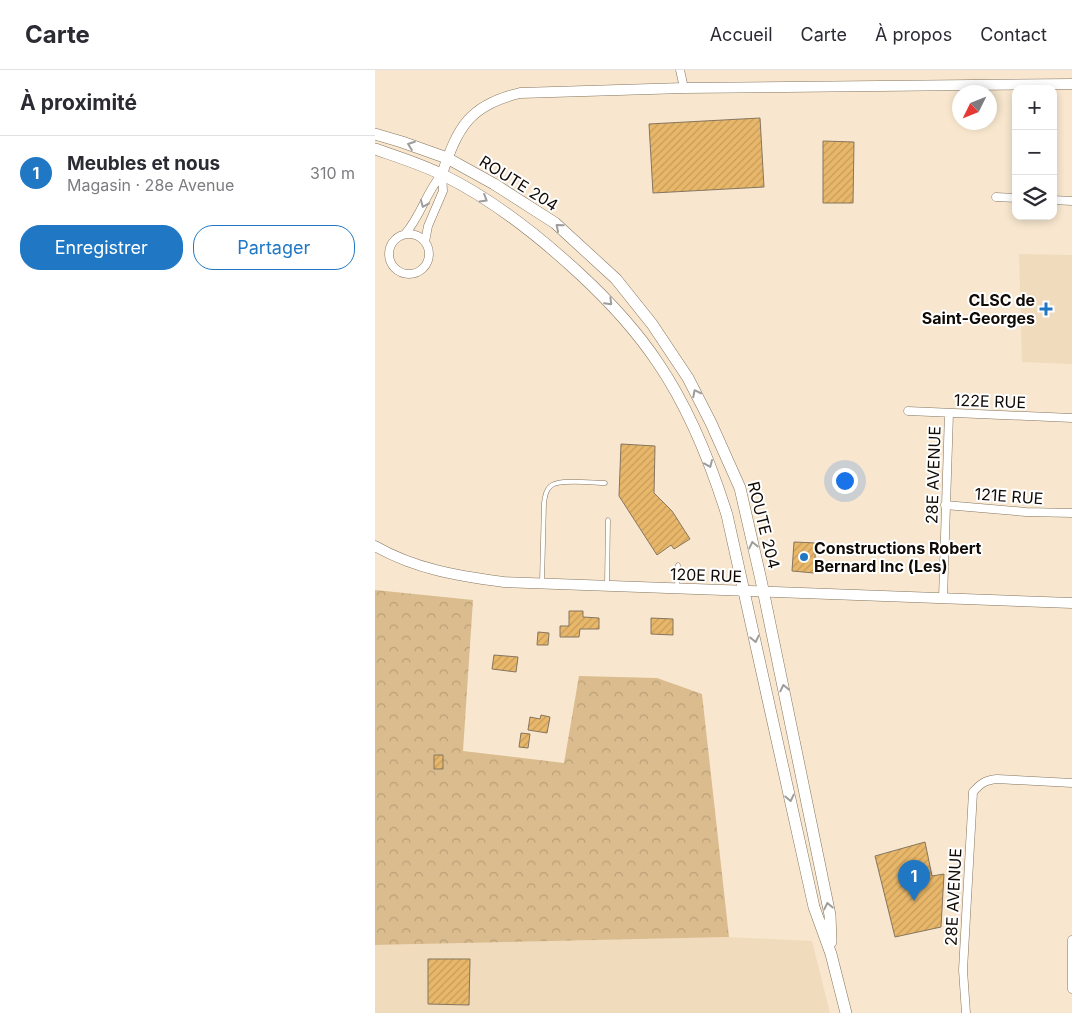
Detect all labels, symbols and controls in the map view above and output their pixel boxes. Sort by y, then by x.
text: Carte [25,20,90,49]
text: Accueil [710,24,773,45]
text: Carte [801,24,847,45]
text: À propos [875,24,952,45]
text: Contact [980,24,1047,45]
north arrow [952,85,997,130]
map controls [1012,85,1057,220]
button: + [1012,85,1057,130]
text: À proximité [20,90,137,115]
button: − [1012,130,1057,175]
one-way arrow [408,141,416,151]
street label: ROUTE 204 [476,151,562,215]
text: Meubles et nous [67,152,220,175]
text: 1 [33,163,39,183]
text: 310 m [310,163,355,183]
text: Magasin · 28e Avenue [67,175,234,195]
button: layers [1012,175,1057,220]
one-way arrow [479,192,488,202]
one-way arrow [420,199,430,208]
one-way arrow [555,224,564,233]
button: Enregistrer [20,225,183,270]
button: Partager [193,225,355,270]
place label: CLSC de Saint-Georges [922,290,1035,328]
one-way arrow [603,296,612,305]
marker: CLSC de Saint-Georges [1039,302,1053,316]
one-way arrow [692,389,702,398]
street label: 122E RUE [954,390,1026,412]
street label: 28E AVENUE [921,426,945,524]
one-way arrow [703,459,714,468]
your location [832,468,858,494]
street label: ROUTE 204 [744,479,784,571]
street label: 121E RUE [974,484,1044,508]
place label: Constructions Robert Bernard Inc (Les) [814,538,982,576]
one-way arrow [748,540,759,549]
marker: Constructions Robert Bernard Inc (Les) [798,551,810,563]
street label: 120E RUE [670,564,742,586]
one-way arrow [749,635,760,644]
one-way arrow [779,684,790,693]
one-way arrow [784,794,794,802]
street label: 28E AVENUE [940,848,966,946]
pin: 1 [898,860,930,901]
one-way arrow [823,901,834,910]

